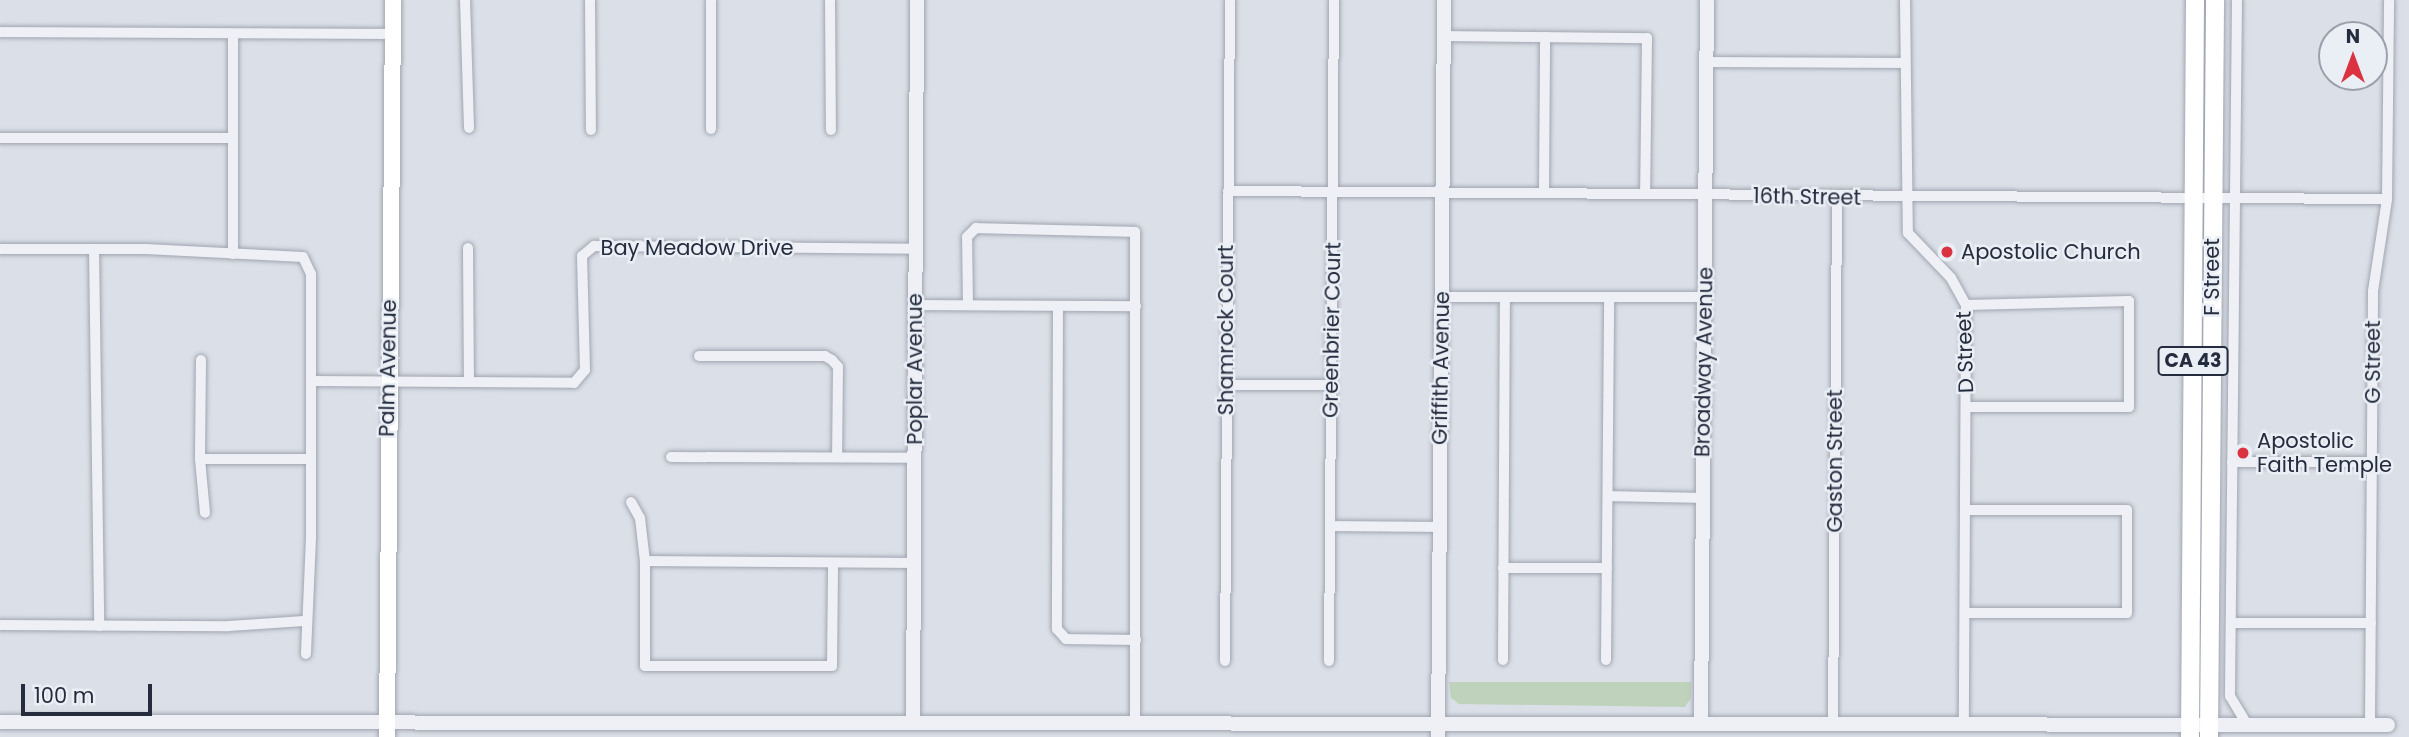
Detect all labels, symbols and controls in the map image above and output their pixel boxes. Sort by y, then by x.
north arrow [2318,21,2388,91]
text: N [2346,23,2360,50]
street label: 16th Street [1753,183,1861,211]
street label: Bay Meadow Drive [601,235,793,261]
street label: F Street [2199,238,2225,316]
place label: Apostolic Church [1961,239,2141,265]
street label: Greenbrier Court [1318,242,1346,418]
marker: Apostolic Church [1939,244,1955,260]
street label: Shamrock Court [1213,245,1239,415]
street label: Broadway Avenue [1690,267,1718,457]
street label: Griffith Avenue [1427,291,1455,445]
street label: Poplar Avenue [902,293,928,445]
street label: Palm Avenue [374,299,402,437]
street label: D Street [1951,311,1979,393]
street label: G Street [2360,320,2386,404]
road number: CA 43 [2156,346,2230,376]
street label: Gaston Street [1822,389,1848,533]
place label: Apostolic Faith Temple [2257,428,2392,478]
marker: Apostolic Faith Temple [2235,445,2251,461]
scale bar [24,670,156,714]
text: 100 m [34,681,94,710]

